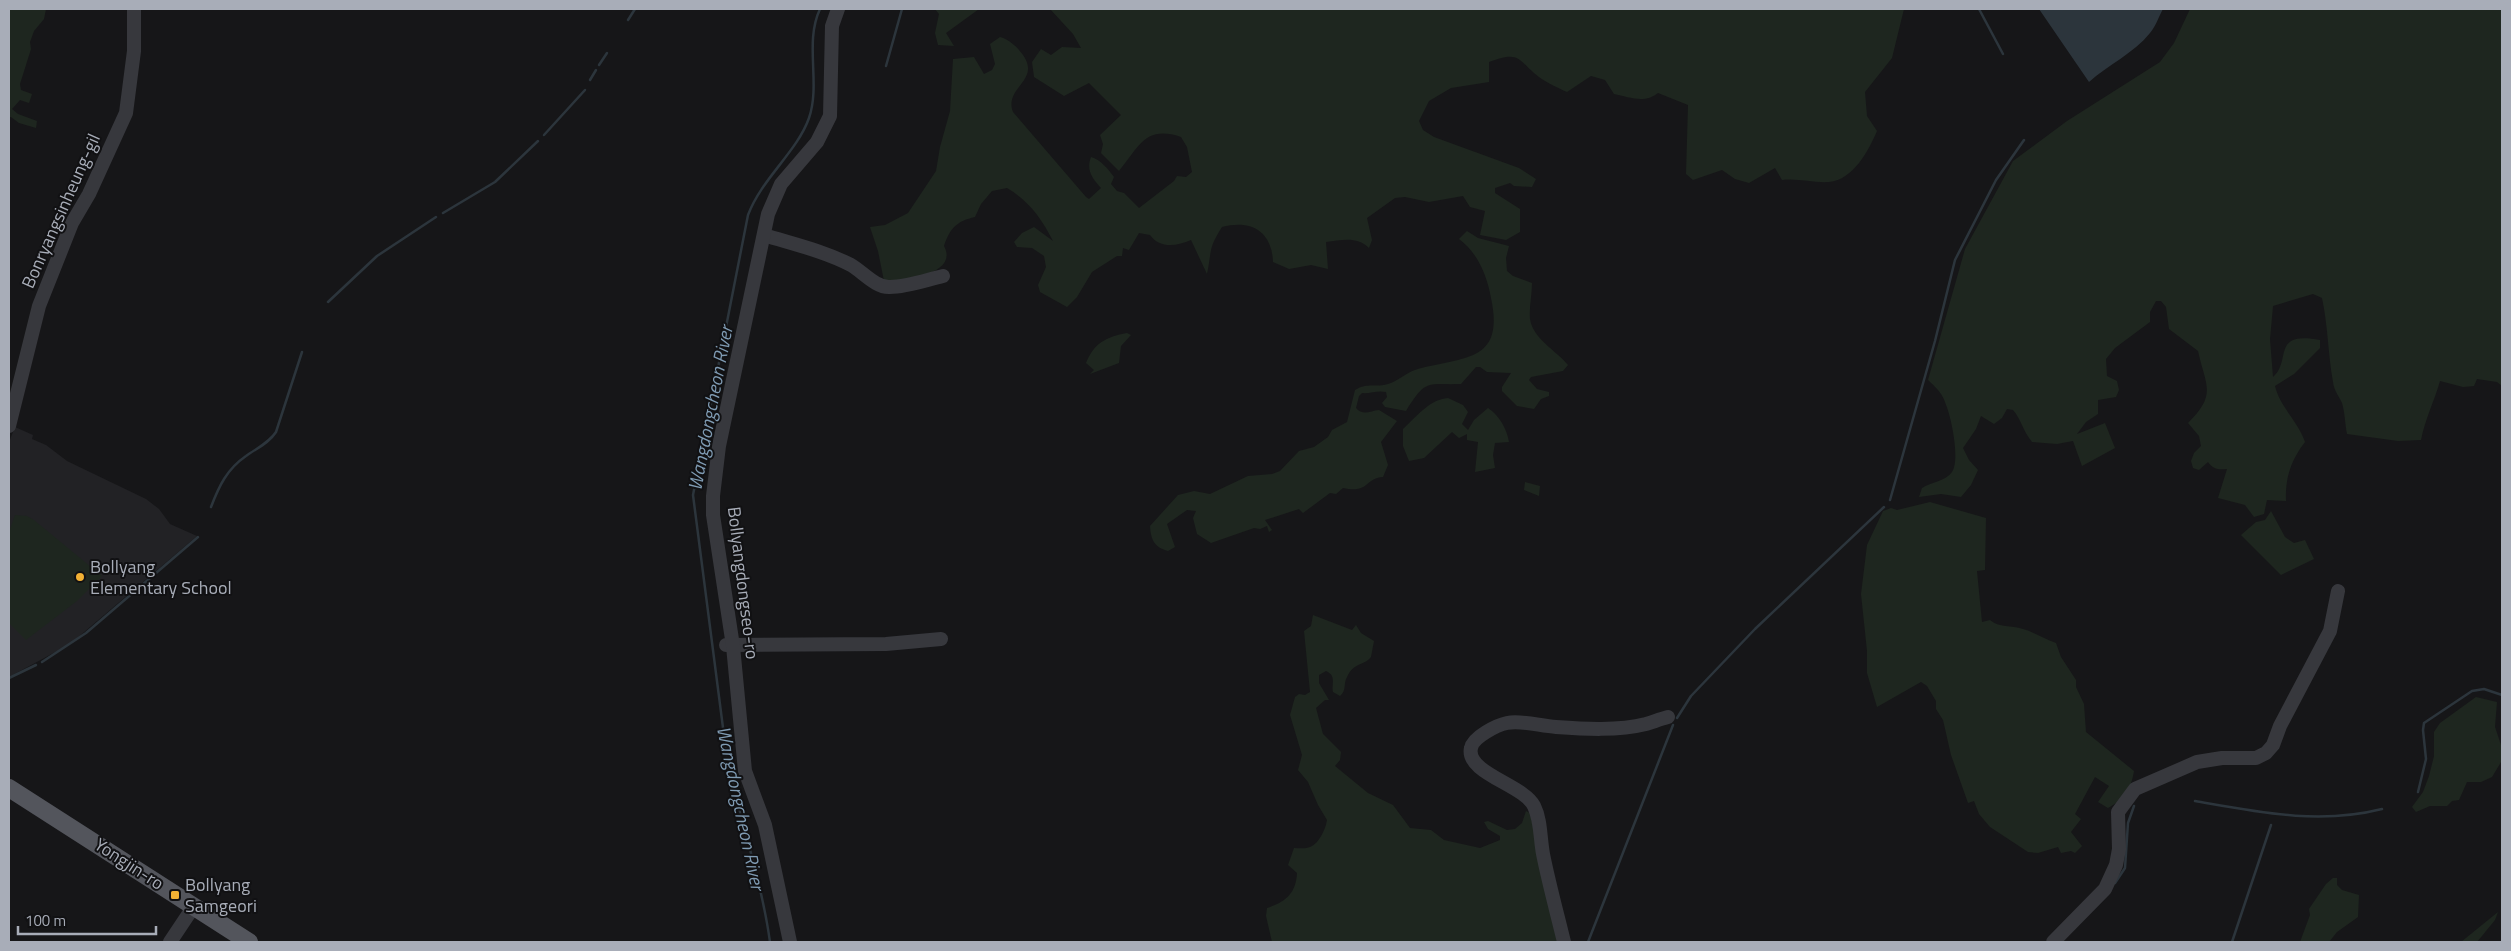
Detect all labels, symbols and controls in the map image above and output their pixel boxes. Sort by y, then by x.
street label: Bonryangsinheung-gil [14,129,107,293]
water label: Wangdongcheon River [679,321,740,493]
street label: Bollyangdongseo-ro [721,505,766,661]
place label: Bollyang Elementary School [90,553,232,601]
marker: Bollyang Elementary School [74,571,86,583]
water label: Wangdongcheon River [710,723,773,895]
street label: Yongjin-ro [89,831,169,896]
place label: Bollyang Samgeori [185,871,257,919]
marker: Bollyang Samgeori [169,889,181,901]
scale bar [18,904,155,936]
text: 100 m [25,909,66,932]

